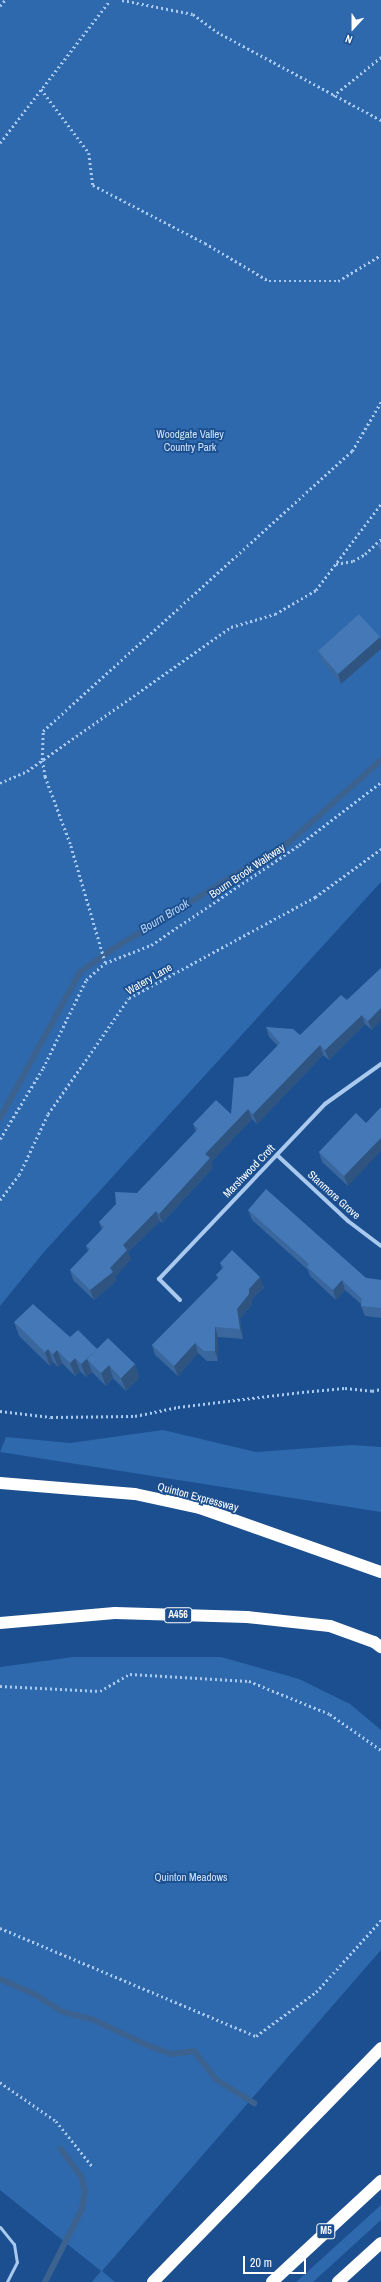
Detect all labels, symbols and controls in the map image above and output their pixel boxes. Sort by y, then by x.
north arrow [333,8,373,48]
text: N [343,32,354,47]
park label: Woodgate Valley Country Park [156,428,224,454]
street label: Bourn Brook Walkway [207,841,287,901]
water label: Bourn Brook [138,897,192,937]
street label: Watery Lane [124,961,174,997]
street label: Marshwood Croft [220,1142,278,1200]
street label: Stanmore Grove [305,1168,363,1222]
street label: Quinton Expressway [156,1480,240,1514]
road number: A456 [164,1607,192,1623]
park label: Quinton Meadows [154,1870,228,1884]
road number: M5 [316,2223,336,2239]
scale bar [245,2248,308,2274]
text: 20 m [250,2255,272,2271]

